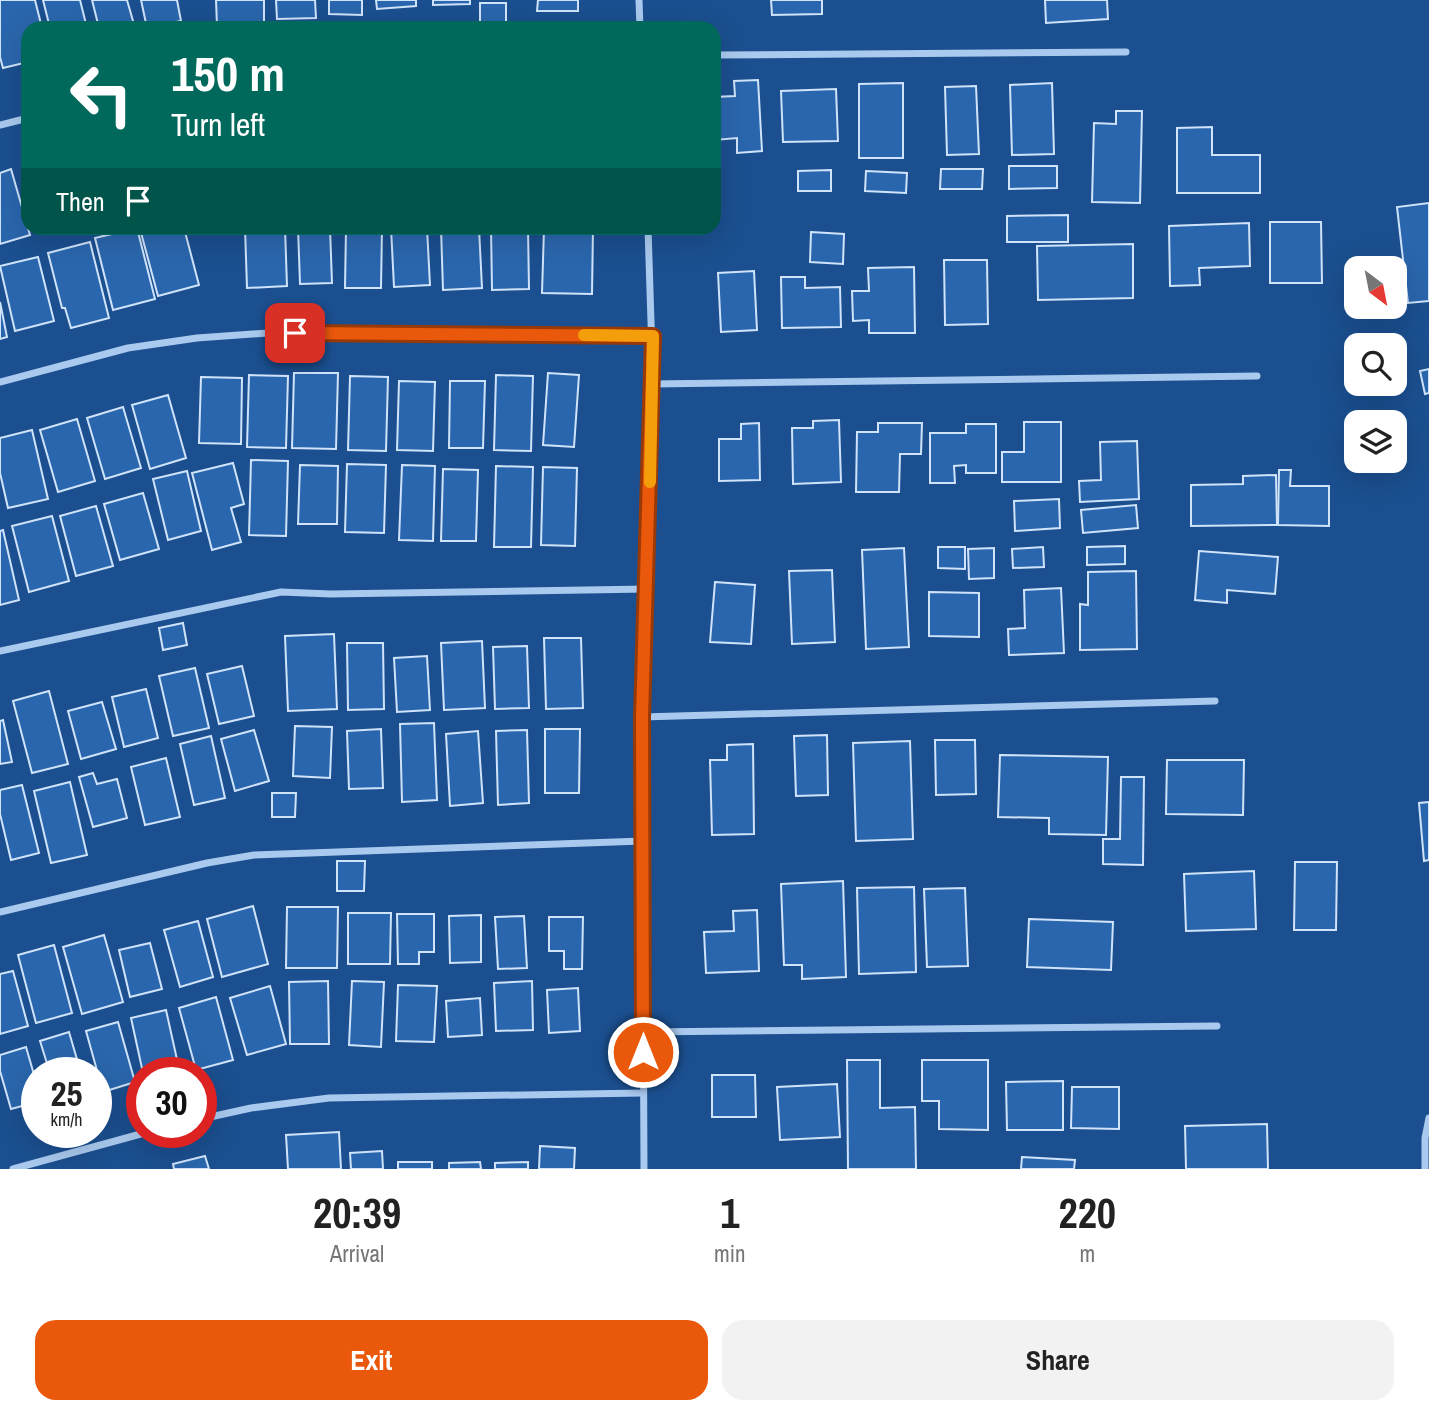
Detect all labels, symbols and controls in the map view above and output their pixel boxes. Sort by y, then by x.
text: 150 m [171,40,285,106]
icon: left [56,49,147,140]
text: Turn left [171,103,265,146]
icon: arrive [119,182,157,220]
text: Then [56,184,105,219]
north arrow [1344,256,1407,318]
map controls [1344,256,1407,473]
pin [265,303,325,363]
icon: arrive [276,314,314,352]
button: search [1344,333,1407,396]
button: layers [1344,410,1407,473]
position arrow [606,1015,680,1089]
speed limit sign: 30 [126,1057,217,1148]
text: 25 [51,1070,82,1117]
text: km/h [51,1107,83,1132]
text: 20:39 [313,1185,401,1241]
text: 1 [720,1185,739,1241]
text: 220 [1059,1185,1116,1241]
text: Arrival [330,1238,384,1269]
text: min [714,1238,746,1269]
text: m [1079,1238,1095,1269]
button: Exit [35,1320,708,1400]
button: Share [722,1320,1394,1400]

